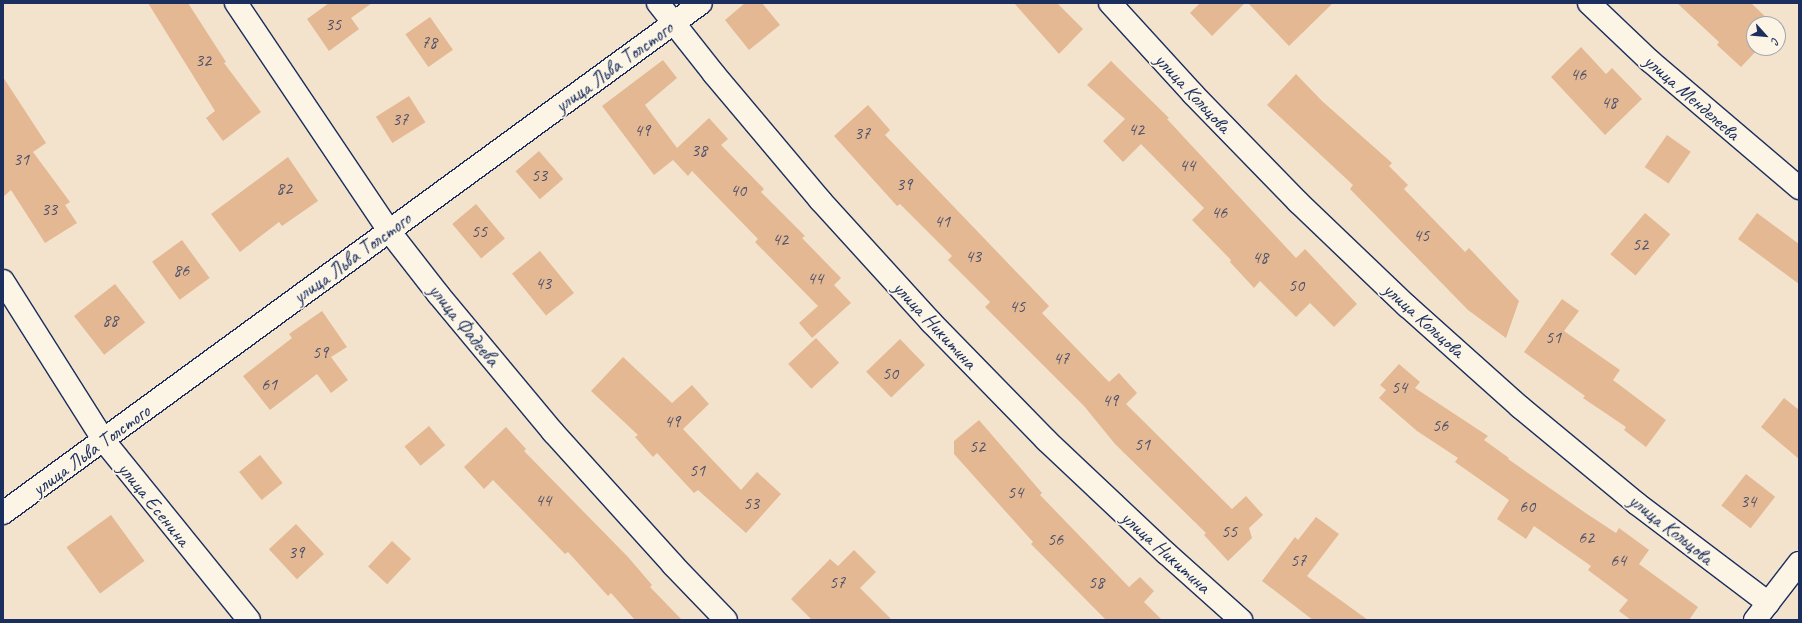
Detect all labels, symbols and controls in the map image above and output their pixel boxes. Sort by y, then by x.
house number: 35 [325,13,341,35]
street label: улица Льва Толстого [550,16,678,118]
north arrow [1746,16,1786,56]
house number: 78 [421,31,437,53]
text: С [1768,35,1783,47]
street label: улица Кольцова [1150,48,1236,138]
house number: 32 [195,49,211,71]
street label: улица Менделеева [1639,49,1745,145]
house number: 46 [1570,63,1586,85]
house number: 48 [1601,91,1617,113]
house number: 37 [392,108,408,130]
house number: 42 [1128,118,1144,140]
house number: 49 [634,119,650,141]
house number: 37 [854,122,870,144]
house number: 38 [691,139,707,161]
house number: 31 [13,148,29,170]
house number: 44 [1179,154,1195,176]
house number: 53 [531,164,547,186]
house number: 39 [896,173,912,195]
house number: 82 [276,177,292,199]
house number: 40 [730,179,746,201]
house number: 33 [41,198,57,220]
house number: 46 [1211,201,1227,223]
street label: улица Льва Толстого [288,207,416,309]
house number: 41 [934,210,950,232]
house number: 55 [471,220,487,242]
house number: 45 [1413,224,1429,246]
house number: 42 [772,228,788,250]
house number: 52 [1632,233,1648,255]
house number: 43 [965,245,981,267]
house number: 48 [1252,246,1268,268]
house number: 86 [173,259,189,281]
house number: 44 [807,267,823,289]
house number: 43 [535,272,551,294]
house number: 50 [1288,274,1304,296]
street label: улица Никитина [887,275,983,375]
street label: улица Кольцова [1379,277,1469,363]
street label: улица Фадеева [423,279,505,371]
house number: 45 [1009,295,1025,317]
house number: 88 [102,309,118,331]
house number: 51 [1545,326,1561,348]
house number: 59 [312,341,328,363]
house number: 47 [1053,347,1069,369]
house number: 50 [882,362,898,384]
house number: 61 [261,373,277,395]
house number: 54 [1391,376,1407,398]
house number: 49 [1102,389,1118,411]
street label: улица Льва Толстого [27,399,155,501]
house number: 49 [664,410,680,432]
house number: 56 [1432,414,1448,436]
house number: 51 [1134,433,1150,455]
house number: 52 [969,435,985,457]
street label: улица Есенина [113,457,195,551]
house number: 51 [689,459,705,481]
house number: 54 [1007,481,1023,503]
house number: 44 [535,489,551,511]
street label: улица Кольцова [1624,489,1718,569]
house number: 34 [1740,490,1756,512]
house number: 53 [743,492,759,514]
house number: 60 [1519,495,1535,517]
street label: улица Никитина [1115,505,1217,599]
house number: 55 [1221,520,1237,542]
house number: 62 [1578,526,1594,548]
house number: 56 [1047,528,1063,550]
house number: 39 [288,541,304,563]
house number: 57 [1290,549,1306,571]
house number: 64 [1610,549,1626,571]
house number: 57 [829,571,845,593]
house number: 58 [1088,571,1104,593]

